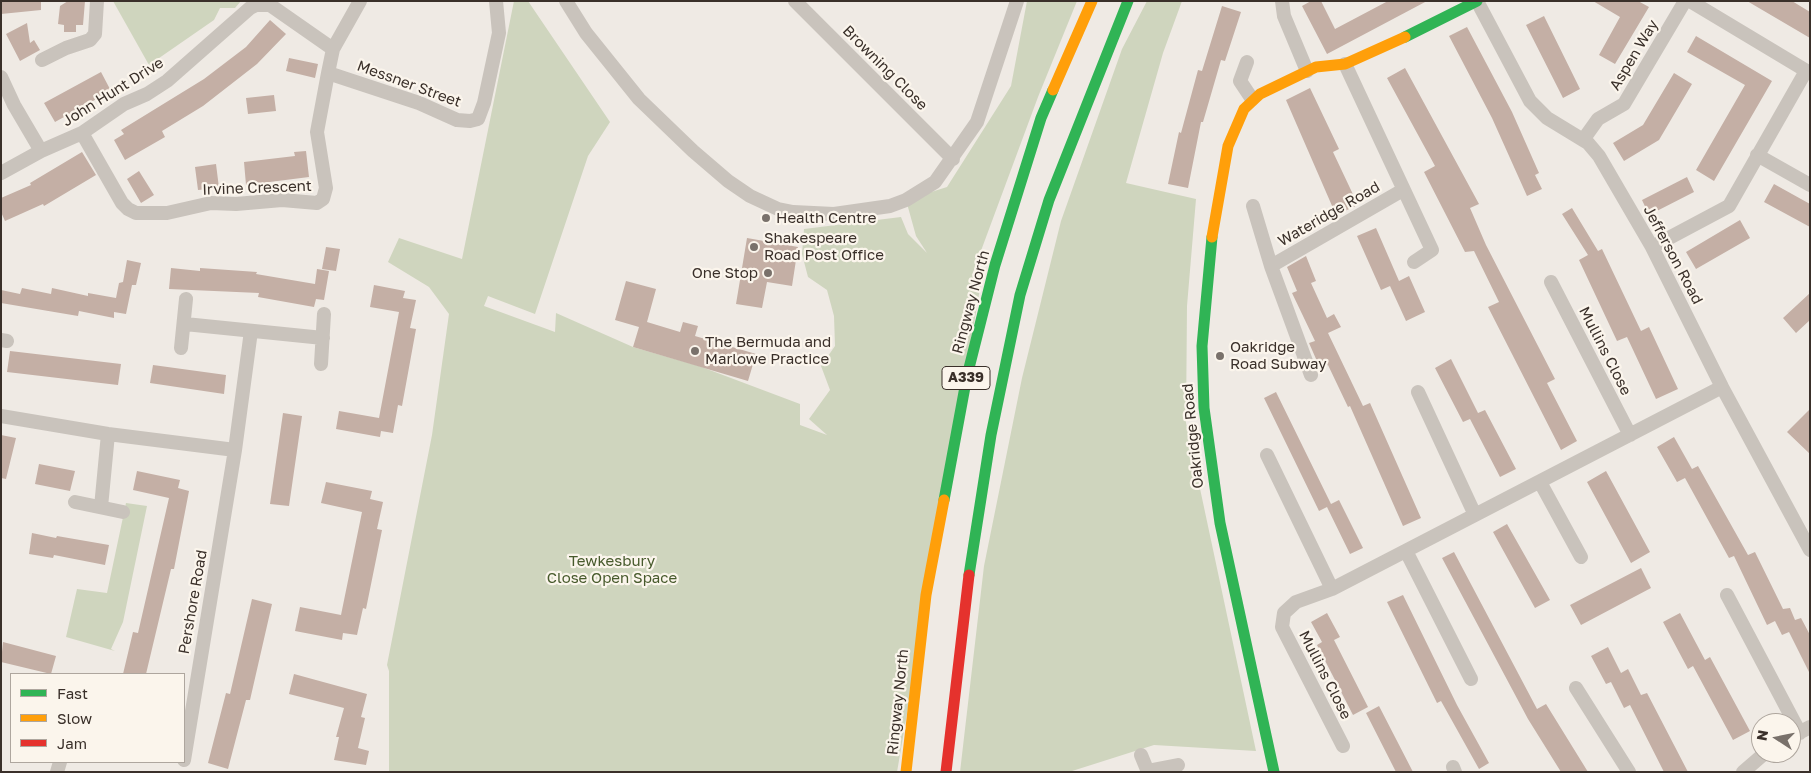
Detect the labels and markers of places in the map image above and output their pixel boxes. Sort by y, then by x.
place label: Health Centre [776,209,876,227]
marker: Health Centre [760,212,772,224]
place label: Shakespeare Road Post Office [764,229,884,264]
marker: Shakespeare Road Post Office [748,241,760,253]
place label: One Stop [692,264,758,282]
marker: One Stop [762,267,774,279]
place label: The Bermuda and Marlowe Practice [705,333,831,368]
place label: Oakridge Road Subway [1230,338,1327,373]
marker: The Bermuda and Marlowe Practice [689,345,701,357]
marker: Oakridge Road Subway [1214,350,1226,362]

